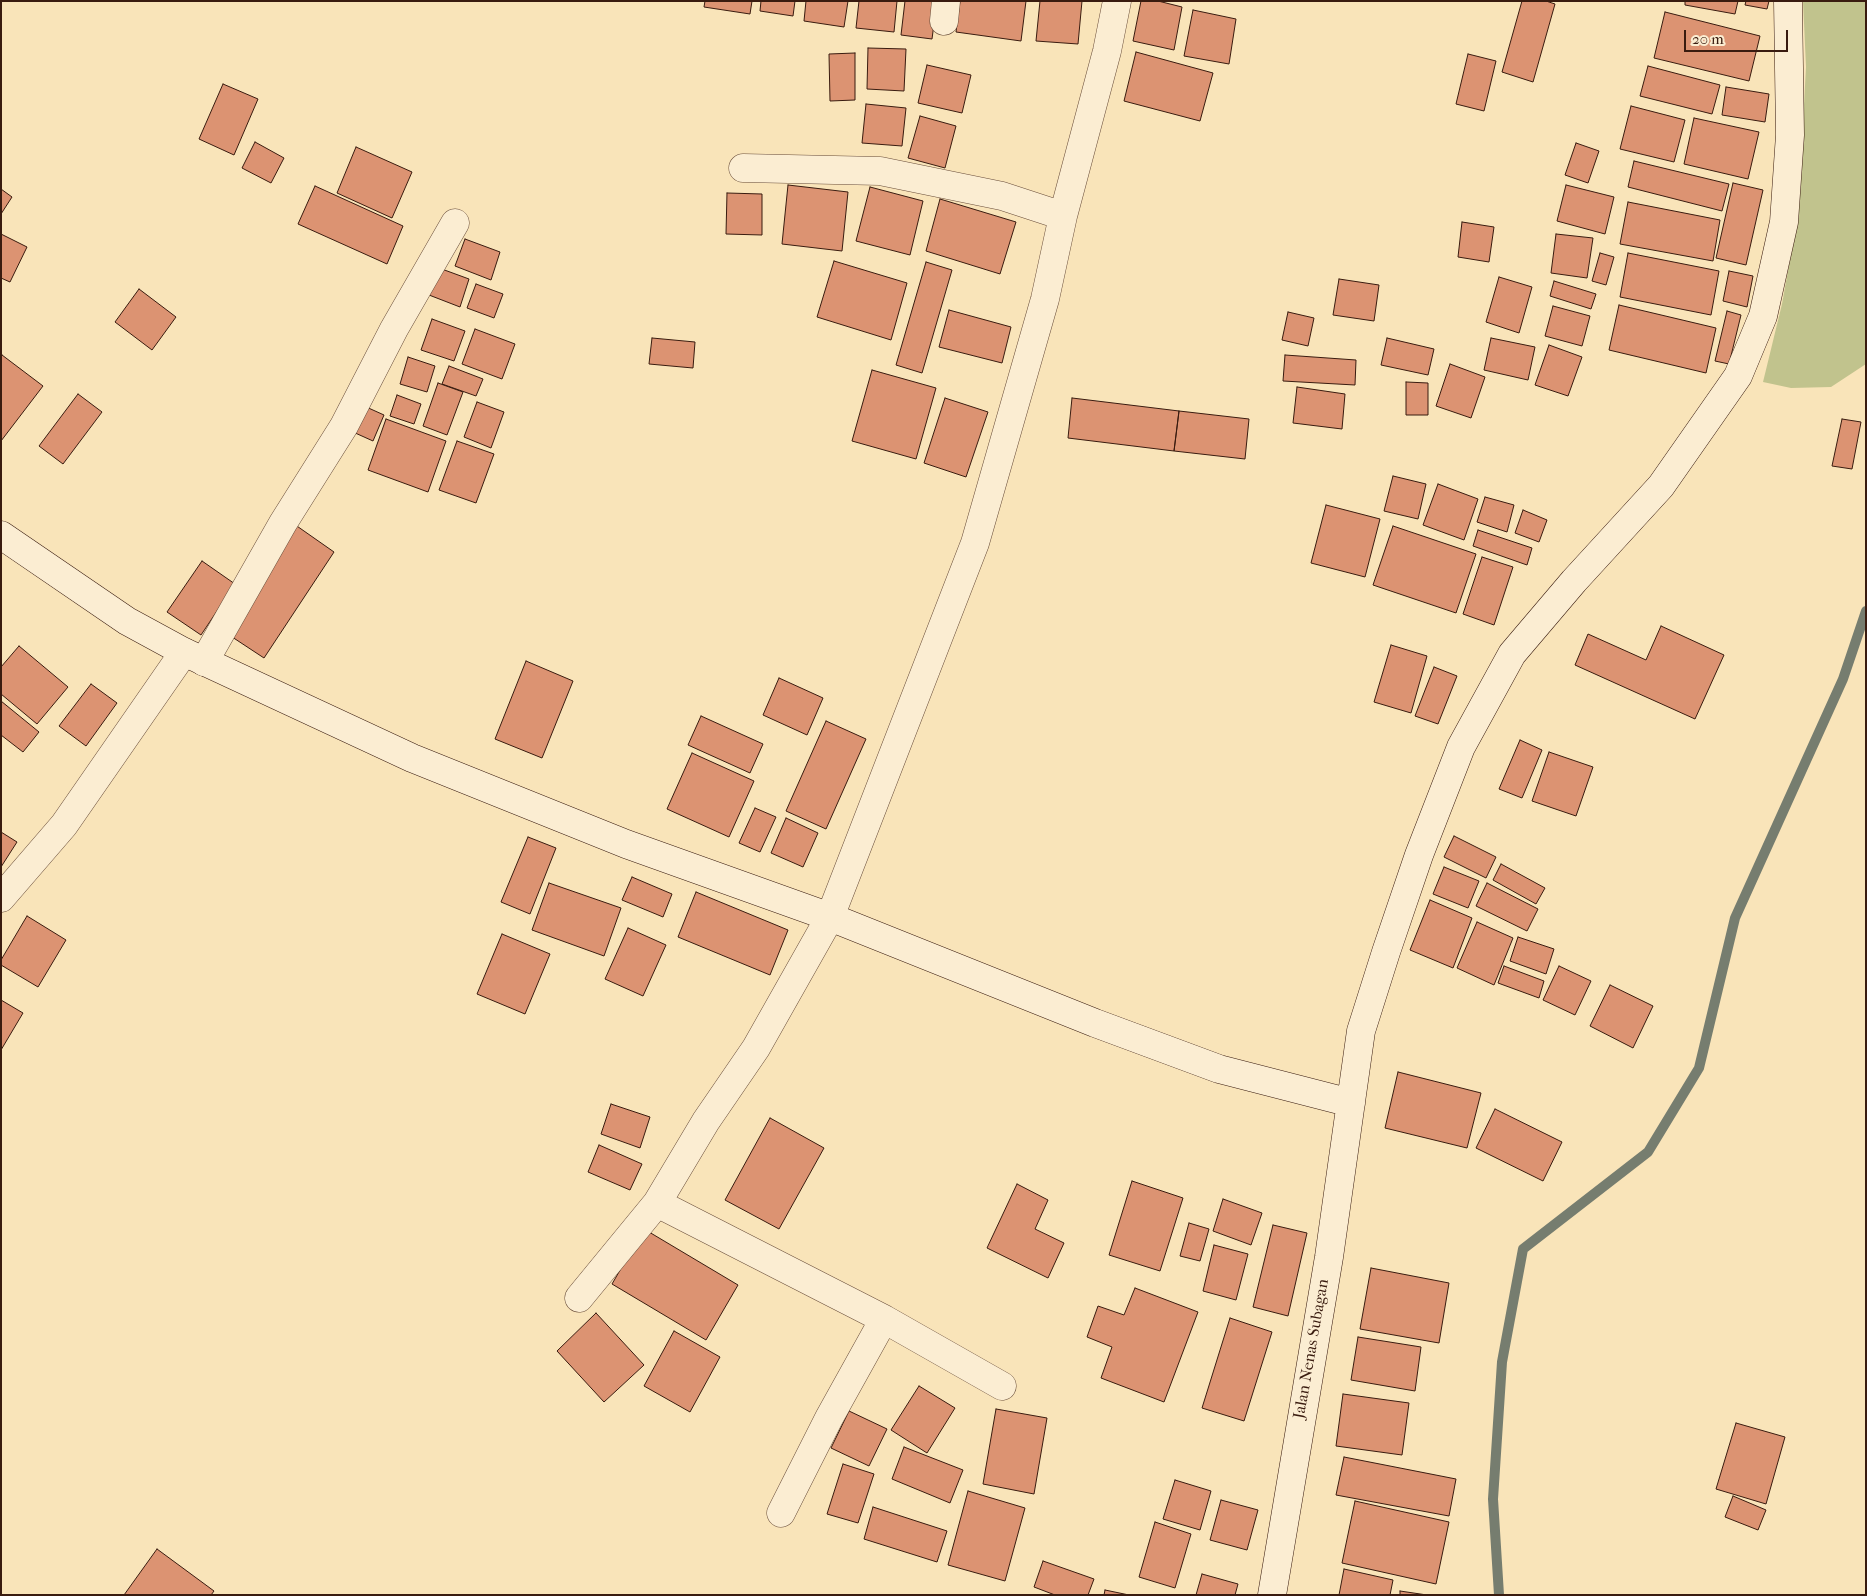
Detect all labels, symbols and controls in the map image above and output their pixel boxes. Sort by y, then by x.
scale bar [1687,20,1791,52]
text: 20 m [1692,30,1724,48]
street label: Jalan Nenas Subagan [1290,1278,1334,1420]

